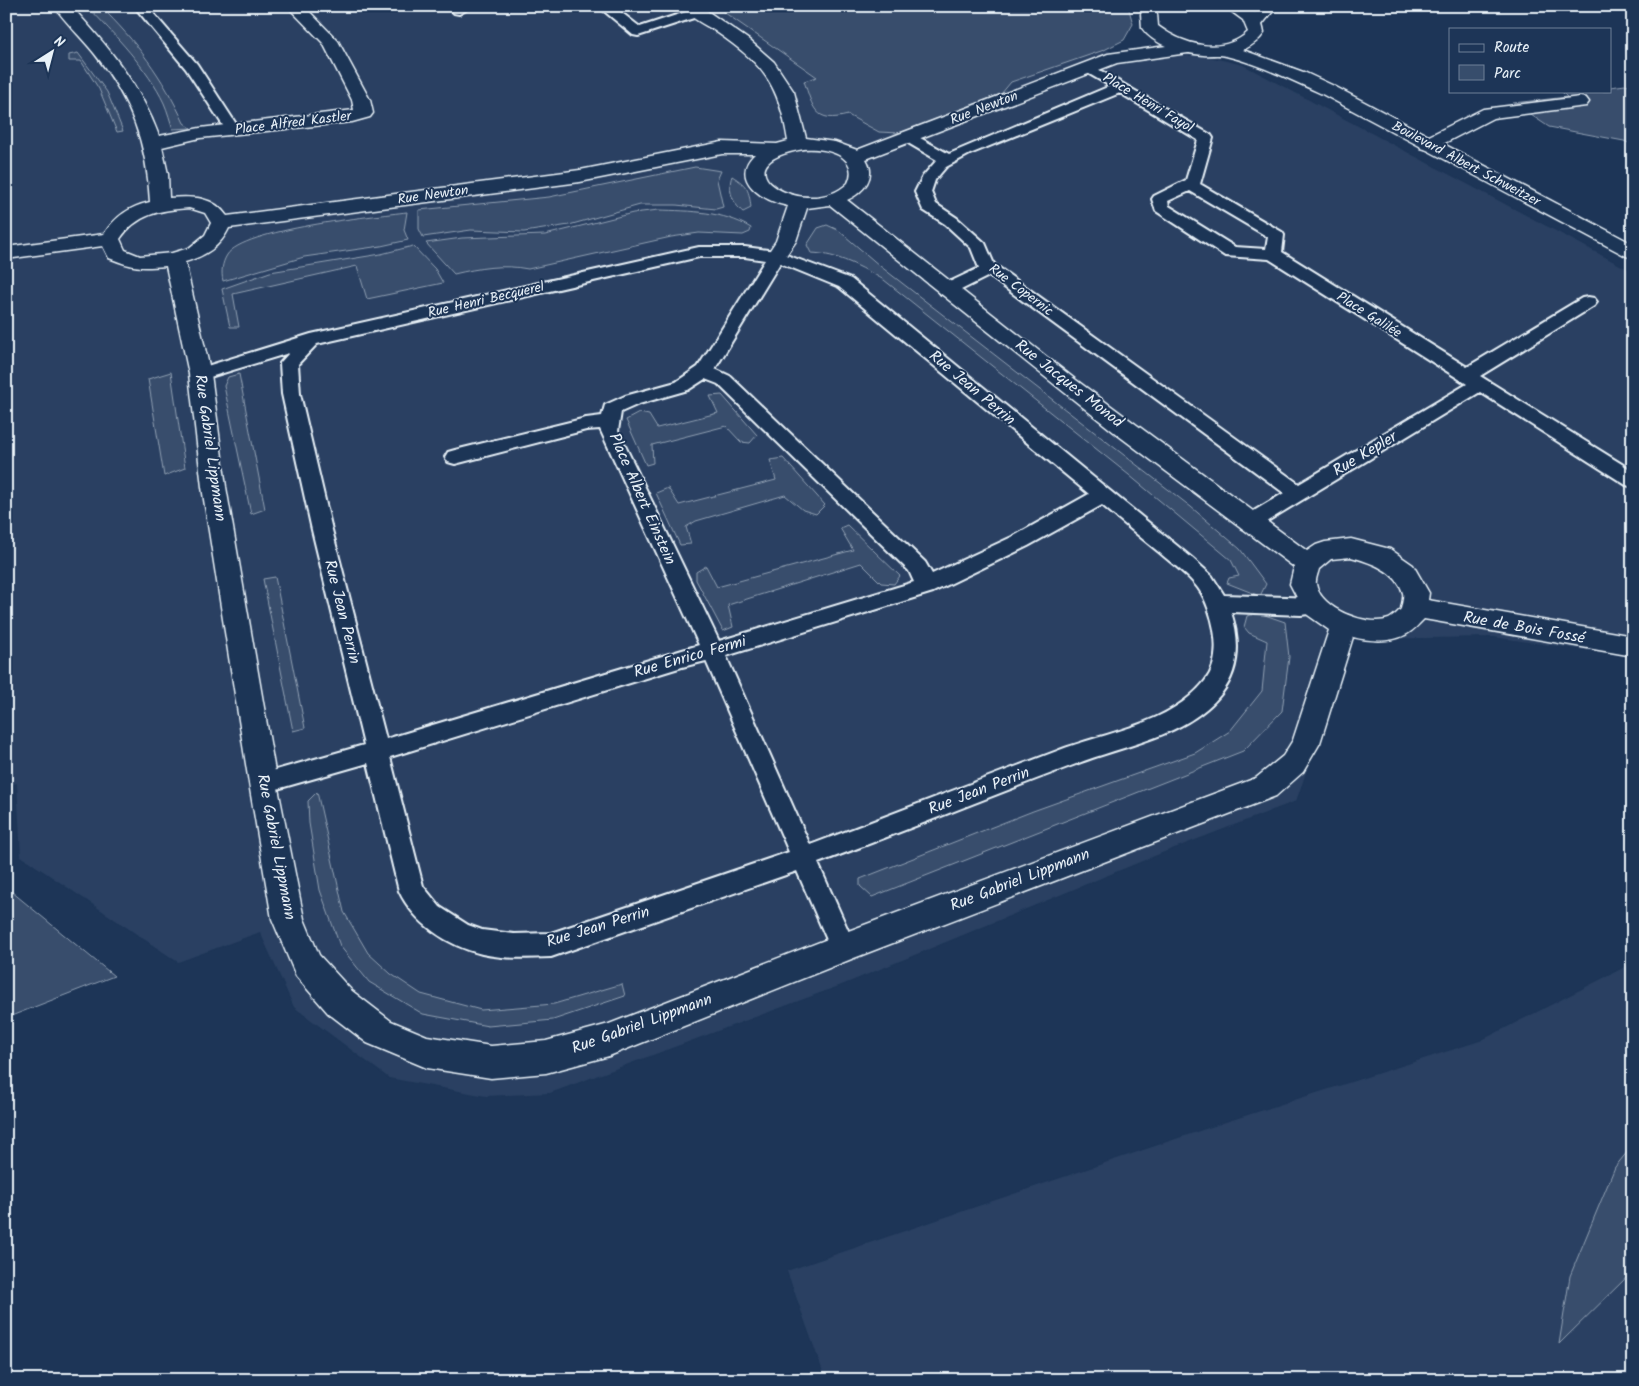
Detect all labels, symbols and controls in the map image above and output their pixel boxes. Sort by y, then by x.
north arrow [28,28,78,78]
legend [1449,28,1612,92]
text: N [49,31,69,54]
text: Route [1494,36,1530,60]
text: Parc [1494,62,1521,86]
street label: Place Henri Fayol [1098,67,1198,139]
street label: Rue Newton [947,85,1021,131]
street label: Place Alfred Kastler [234,105,354,141]
street label: Boulevard Albert Schweitzer [1388,115,1545,213]
street label: Rue Newton [396,179,470,211]
street label: Rue Copernic [984,258,1058,322]
street label: Rue Henri Becquerel [426,276,547,324]
street label: Place Galilée [1332,286,1407,344]
street label: Rue Jacques Monod [1009,333,1130,435]
street label: Rue Jean Perrin [923,344,1021,432]
street label: Rue Gabriel Lippmann [187,373,233,523]
street label: Rue Kepler [1328,424,1403,483]
street label: Place Albert Einstein [602,429,682,569]
street label: Rue Jean Perrin [317,557,367,667]
street label: Rue de Bois Fossé [1461,605,1588,651]
street label: Rue Enrico Fermi [631,629,750,685]
street label: Rue Jean Perrin [925,760,1033,822]
street label: Rue Gabriel Lippmann [250,772,302,922]
street label: Rue Gabriel Lippmann [946,842,1094,918]
street label: Rue Jean Perrin [543,899,653,955]
street label: Rue Gabriel Lippmann [568,987,716,1061]

